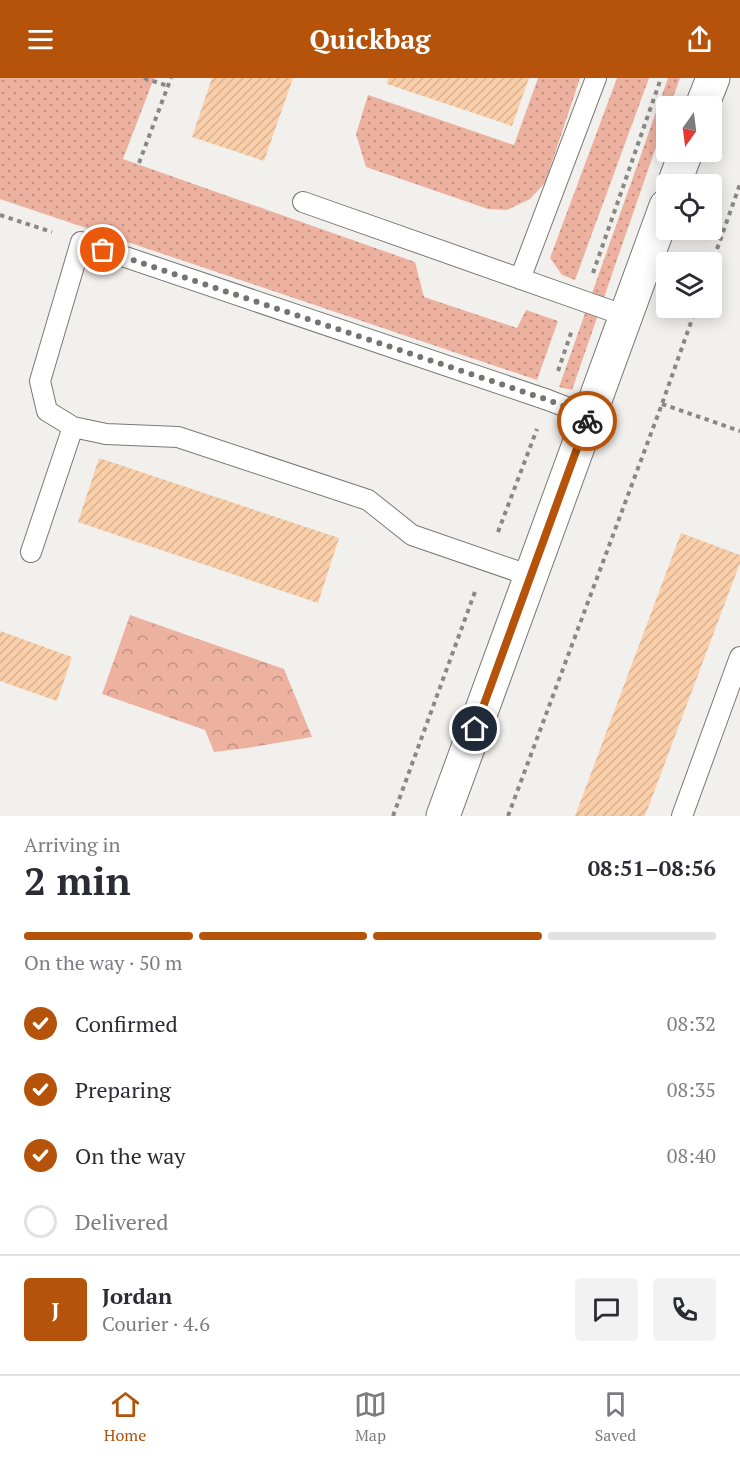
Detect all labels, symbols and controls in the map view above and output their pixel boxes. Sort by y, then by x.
text: Quickbag [309,21,431,57]
icon: menu [24,23,57,56]
icon: share [683,23,716,56]
north arrow [656,96,722,162]
map controls [656,96,722,318]
button: locate [656,174,722,240]
pin [77,224,128,275]
icon: bag [86,233,119,266]
button: layers [656,252,722,318]
courier [557,391,617,451]
icon: bike [571,405,604,438]
pin [449,703,500,754]
icon: home [458,712,491,745]
text: Arriving in [24,831,120,858]
text: 08:51–08:56 [588,853,716,882]
text: 2 min [24,854,131,906]
text: On the way · 50 m [24,949,182,976]
icon: check [24,1007,57,1040]
text: Confirmed [75,1009,178,1038]
text: 08:32 [667,1010,716,1037]
icon: check [24,1073,57,1106]
text: Preparing [75,1075,171,1104]
text: 08:35 [667,1076,716,1103]
icon: check [24,1139,57,1172]
text: On the way [75,1141,185,1170]
text: 08:40 [667,1142,716,1169]
text: Delivered [75,1207,168,1236]
button: chat [575,1278,638,1341]
button: phone [653,1278,716,1341]
text: Jordan [102,1281,172,1310]
text: J [51,1295,60,1324]
text: Courier · 4.6 [102,1310,210,1337]
tab: Home [104,1388,146,1446]
tab: Map [354,1388,387,1446]
tab: Saved [595,1388,636,1446]

